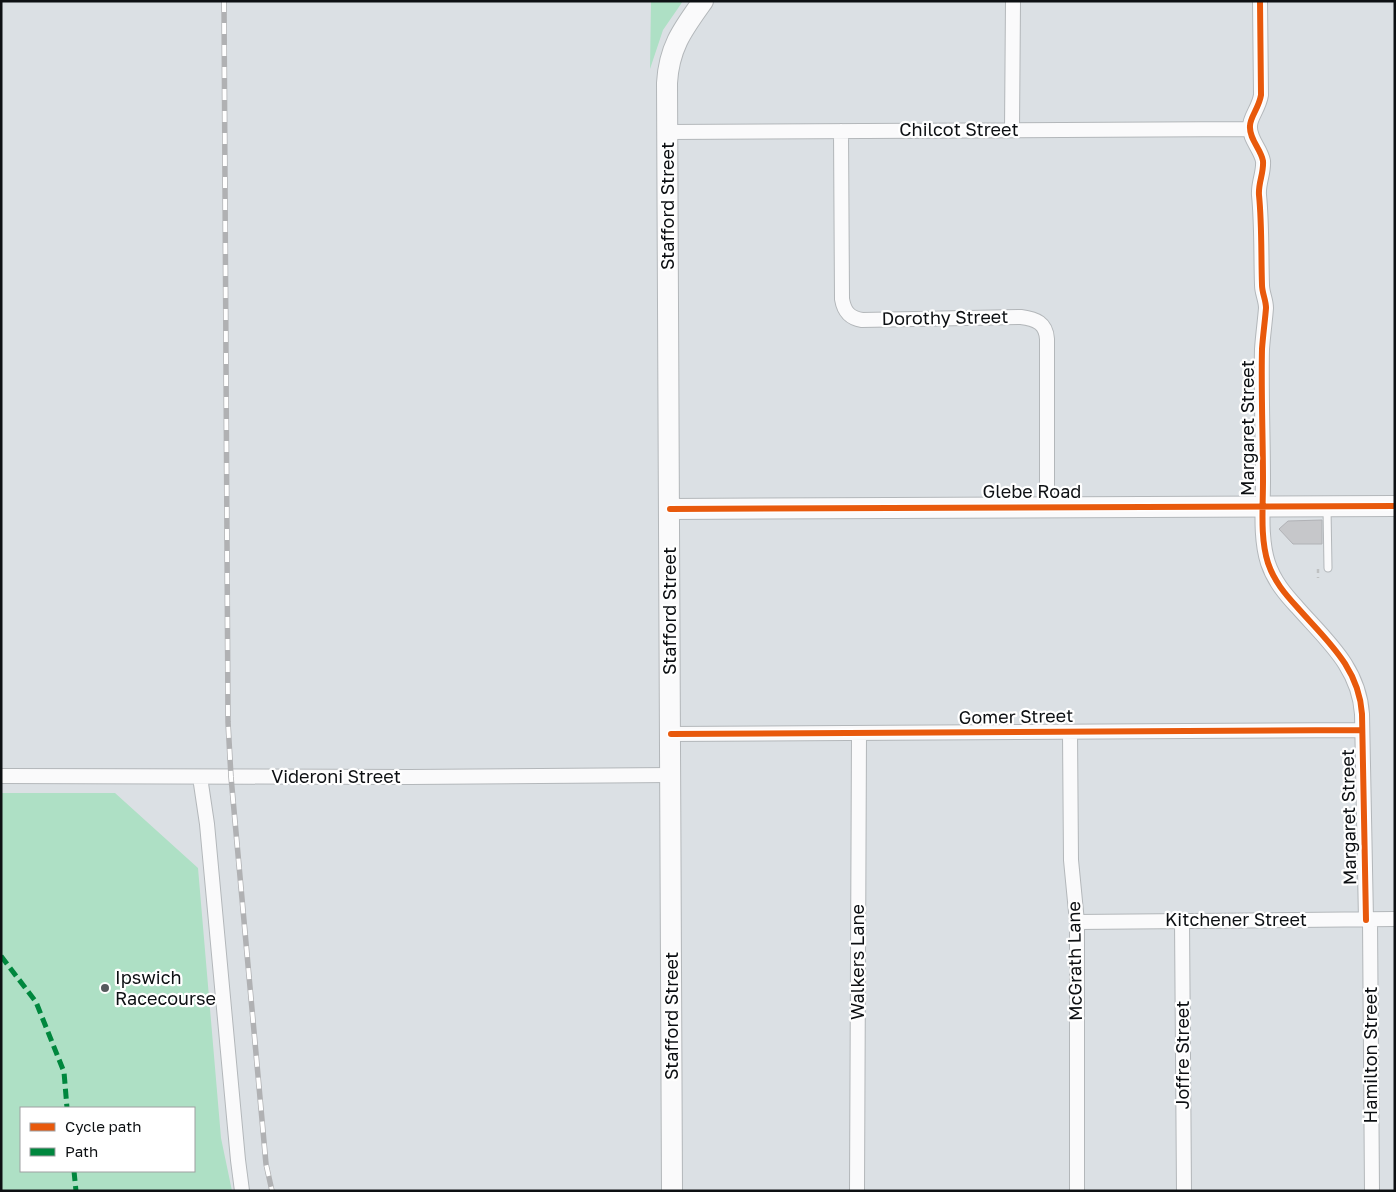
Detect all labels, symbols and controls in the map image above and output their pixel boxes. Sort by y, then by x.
street label: Chilcot Street [899,118,1019,140]
street label: Stafford Street [656,142,678,270]
street label: Dorothy Street [881,305,1009,329]
street label: Margaret Street [1236,360,1258,496]
street label: Glebe Road [983,480,1081,502]
street label: Stafford Street [658,547,680,675]
street label: Gomer Street [958,704,1074,728]
street label: Margaret Street [1336,749,1360,885]
street label: Videroni Street [271,765,401,787]
street label: McGrath Lane [1062,901,1086,1021]
street label: Walkers Lane [846,904,868,1020]
street label: Kitchener Street [1165,908,1307,930]
street label: Stafford Street [660,952,682,1080]
place label: Ipswich Racecourse [115,966,216,1009]
marker: Ipswich Racecourse [99,982,111,994]
street label: Hamilton Street [1359,987,1381,1123]
street label: Joffre Street [1171,1001,1193,1110]
legend [20,1107,195,1172]
text: Cycle path [65,1117,141,1135]
text: Path [65,1142,98,1160]

